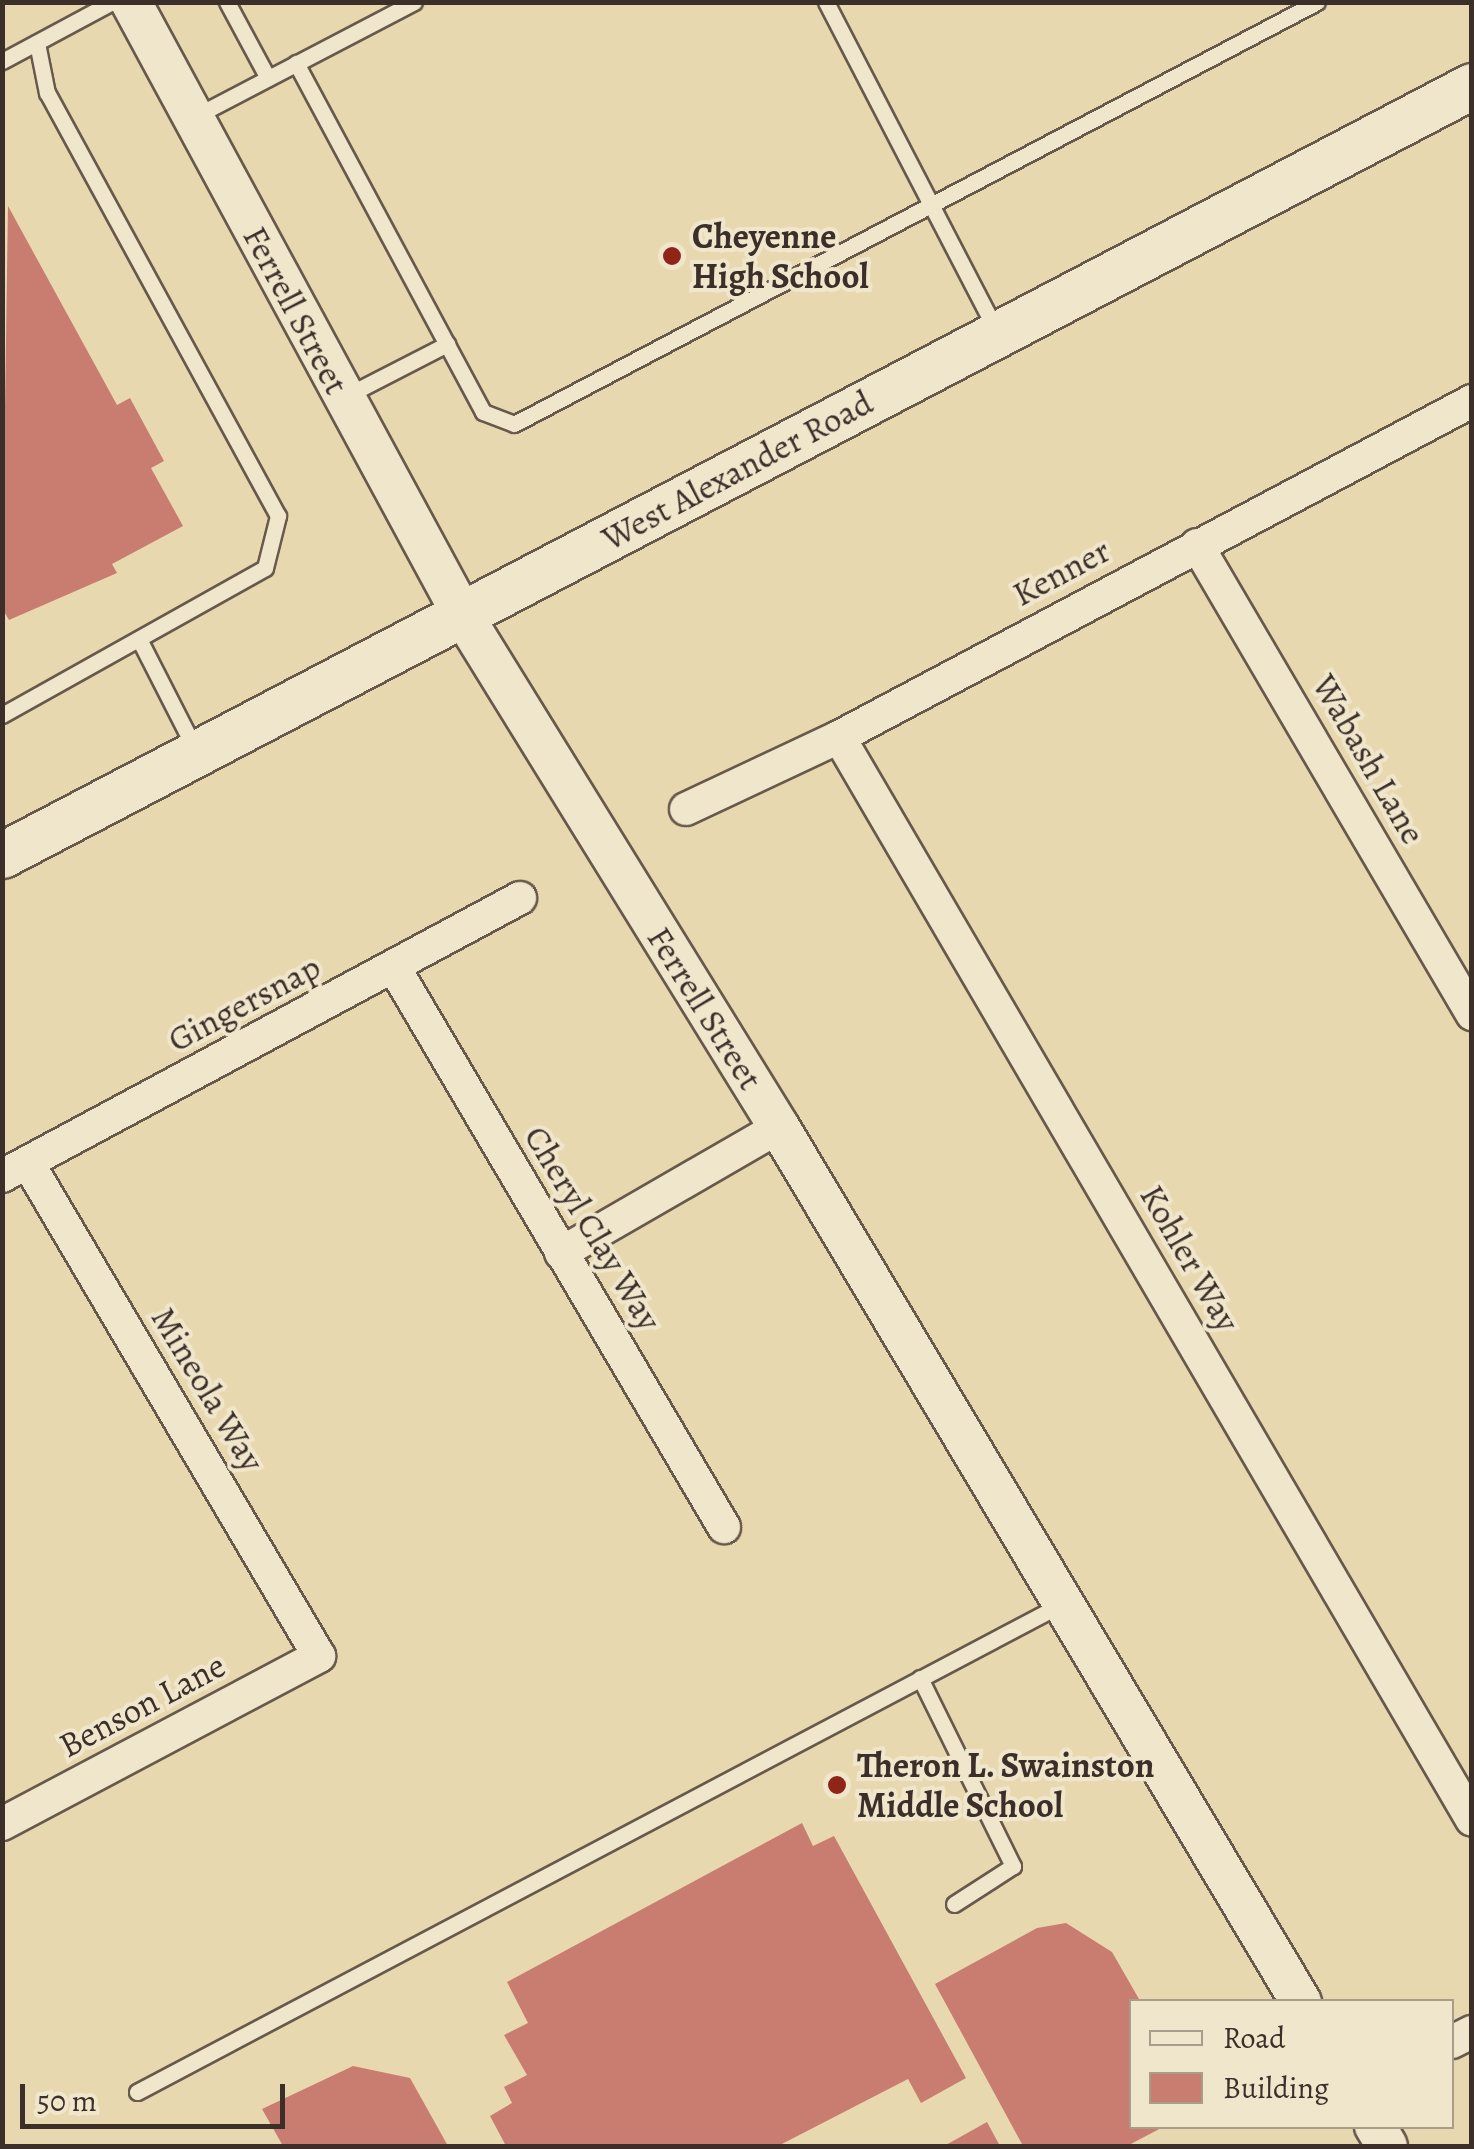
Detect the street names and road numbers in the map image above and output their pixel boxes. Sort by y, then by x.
street label: Ferrell Street [234,219,358,401]
street label: West Alexander Road [594,381,880,559]
street label: Kenner [1005,529,1117,615]
street label: Wabash Lane [1304,667,1434,851]
street label: Ferrell Street [638,919,772,1097]
street label: Gingersnap [161,945,327,1061]
street label: Cheryl Clay Way [516,1118,670,1338]
street label: Kohler Way [1131,1177,1249,1339]
street label: Mineola Way [143,1299,273,1479]
street label: Benson Lane [52,1644,232,1766]

